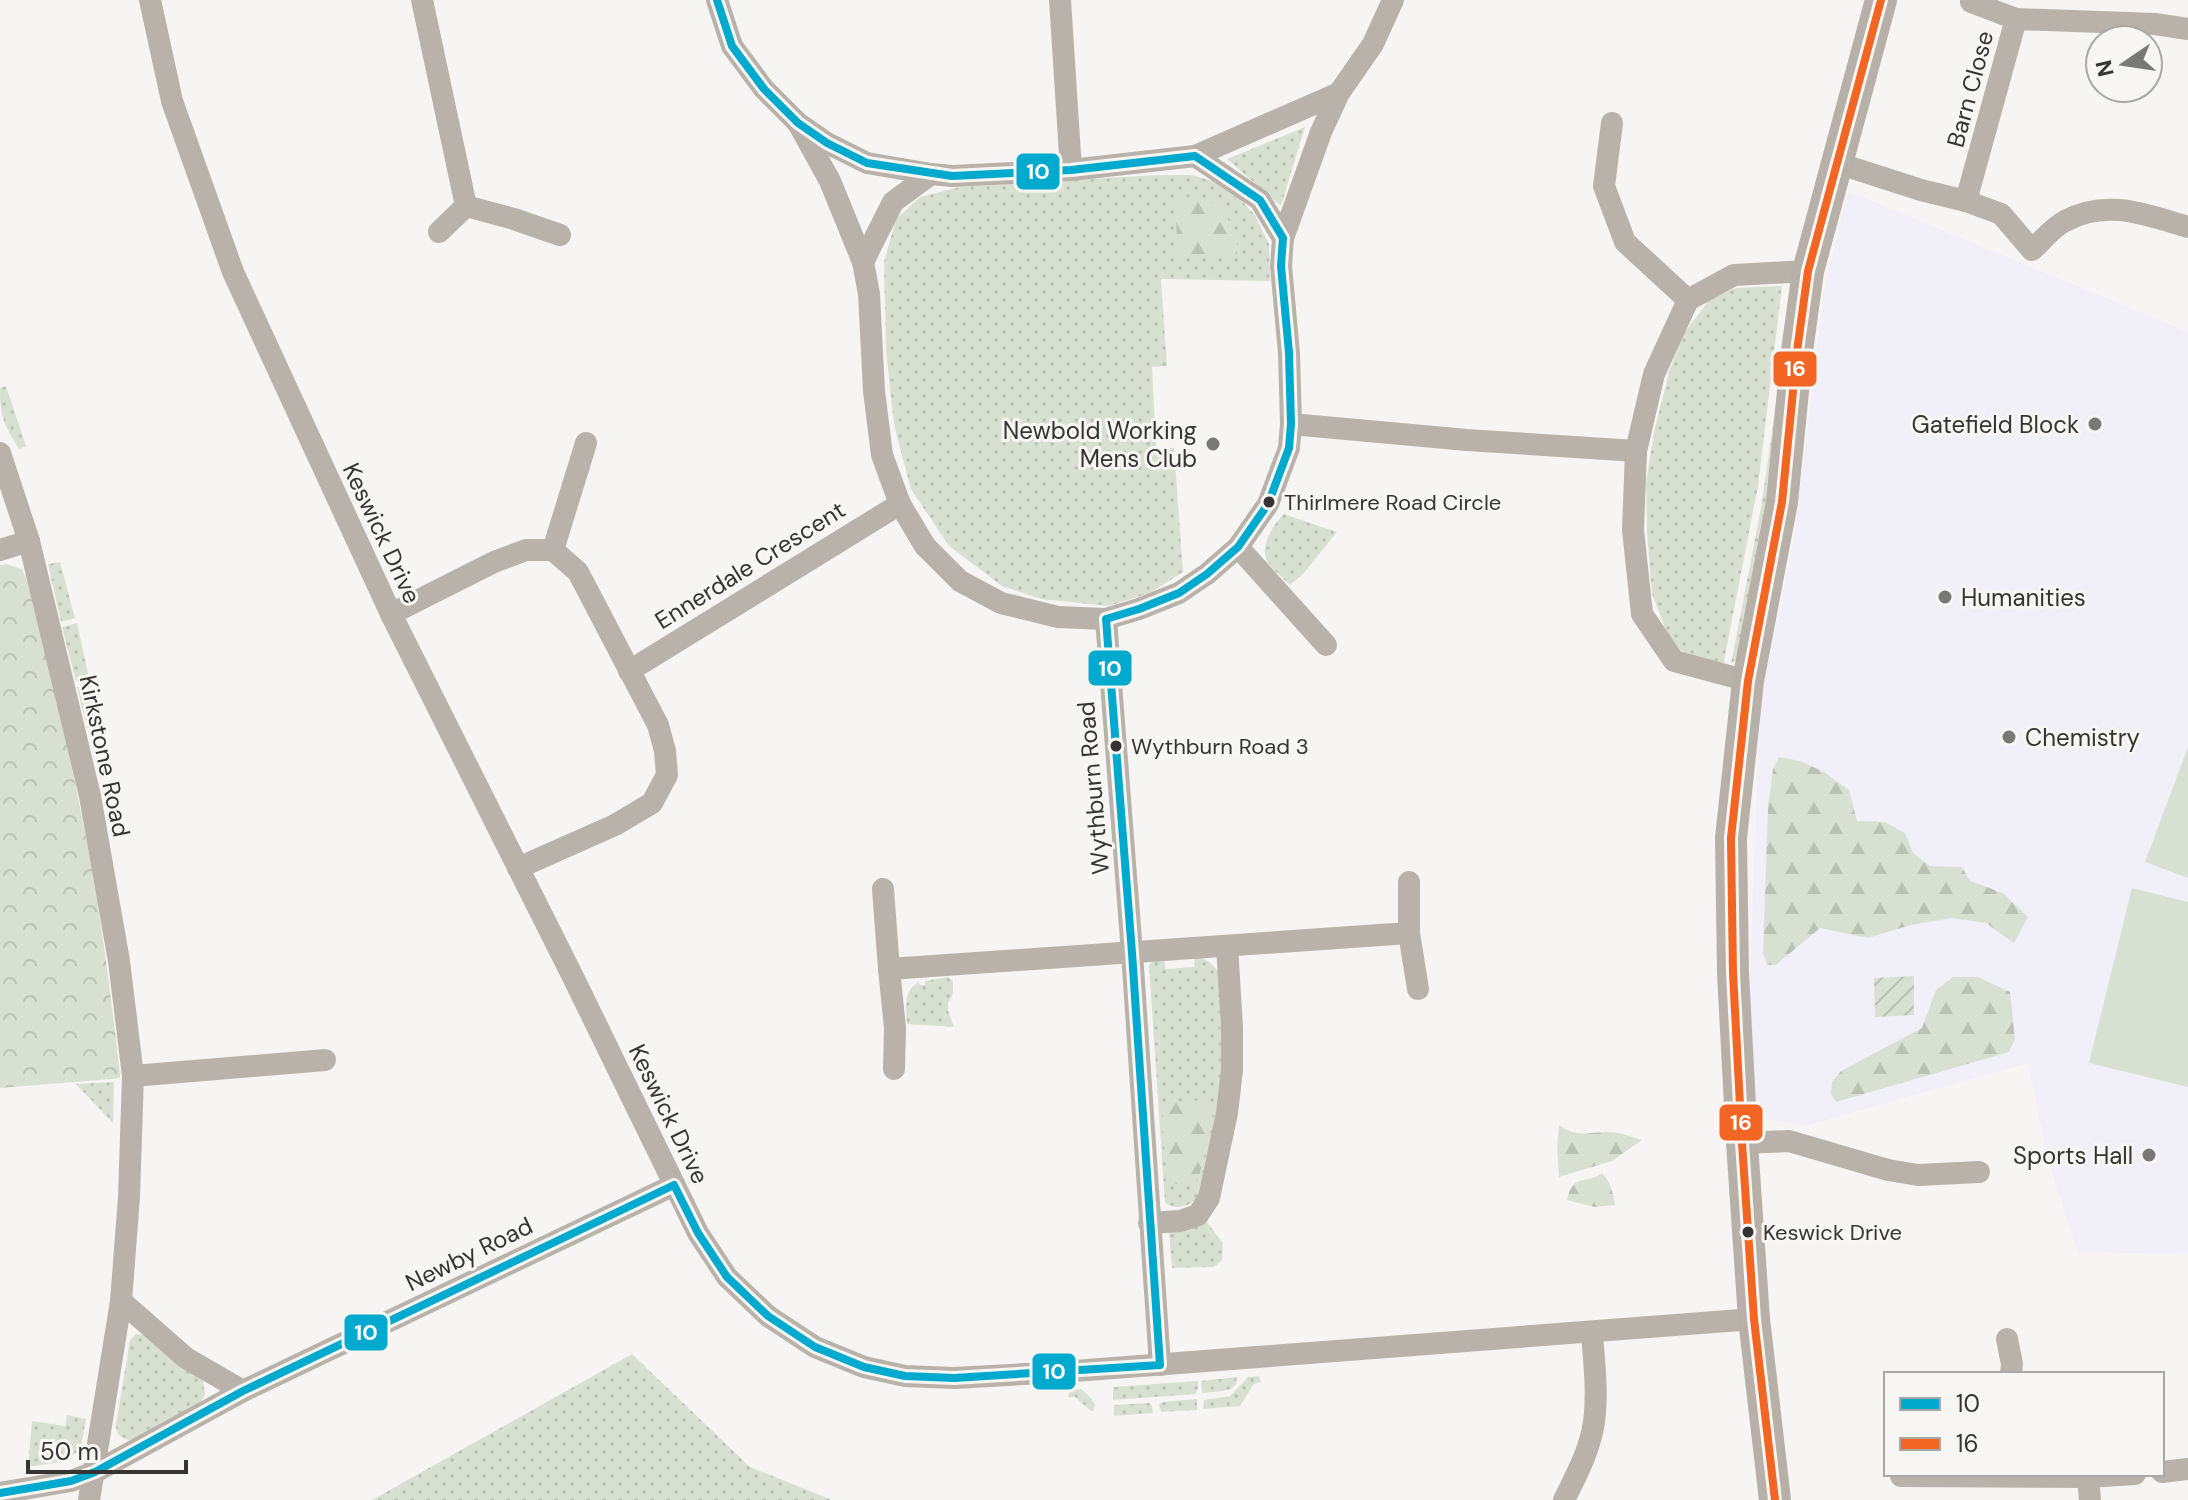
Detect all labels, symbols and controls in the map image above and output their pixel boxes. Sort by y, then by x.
north arrow [2084,24,2164,104]
street label: Barn Close [1940,27,2000,151]
text: N [2089,57,2121,79]
line badge: 10 [1015,152,1061,191]
text: 10 [1026,157,1050,186]
line badge: 16 [1772,350,1818,388]
text: 16 [1784,354,1806,383]
place label: Gatefield Block [1912,409,2079,440]
place label: Newbold Working Mens Club [1003,415,1197,474]
marker: Gatefield Block [2086,415,2104,433]
marker: Newbold Working Mens Club [1204,435,1222,453]
street label: Keswick Drive [336,458,428,608]
place label: Thirlmere Road Circle [1284,488,1501,517]
street label: Ennerdale Crescent [649,494,851,636]
marker: Thirlmere Road Circle [1261,494,1277,510]
place label: Humanities [1961,582,2086,613]
marker: Humanities [1936,588,1954,606]
line badge: 10 [1087,649,1133,687]
text: 10 [1098,654,1122,683]
street label: Kirkstone Road [73,672,137,840]
street label: Wythburn Road [1070,700,1116,876]
place label: Chemistry [2025,722,2140,753]
marker: Chemistry [2000,728,2018,746]
place label: Wythburn Road 3 [1131,732,1309,761]
marker: Wythburn Road 3 [1108,738,1124,754]
street label: Keswick Drive [622,1039,716,1189]
line badge: 16 [1718,1103,1764,1142]
text: 16 [1730,1108,1752,1137]
place label: Sports Hall [2013,1140,2133,1171]
marker: Sports Hall [2140,1146,2158,1164]
street label: Newby Road [400,1210,538,1298]
place label: Keswick Drive [1763,1218,1902,1247]
marker: Keswick Drive [1740,1224,1756,1240]
line badge: 10 [343,1313,389,1352]
text: 10 [354,1318,378,1347]
line badge: 10 [1031,1352,1077,1391]
text: 10 [1042,1357,1066,1386]
legend [1884,1372,2164,1476]
text: 10 [1956,1388,1980,1419]
scale bar [28,1424,186,1474]
text: 16 [1956,1428,1979,1459]
text: 50 m [40,1436,99,1467]

